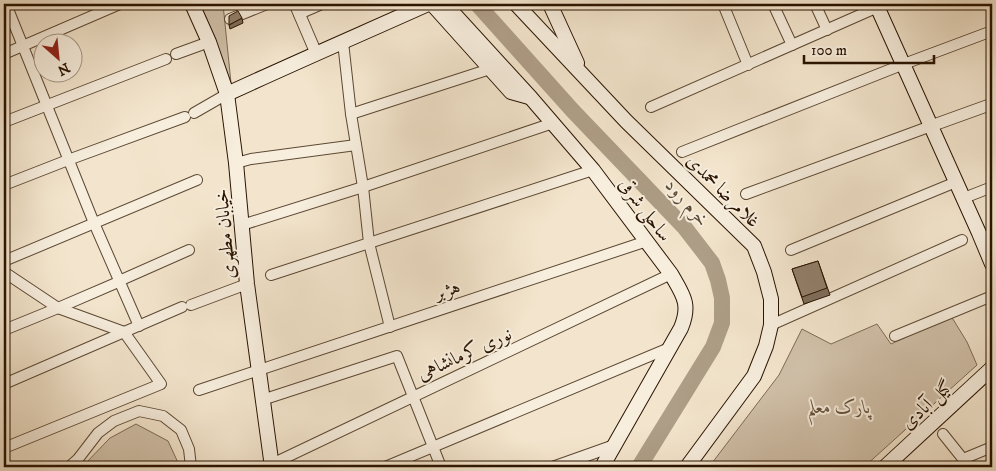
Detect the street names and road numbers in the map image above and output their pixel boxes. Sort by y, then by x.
street label: غلامرضا محمدی [680,149,765,234]
street label: ساحلی شرقی [612,173,676,248]
street label: خیابان مطهری [210,188,241,280]
street label: هژبر [430,276,463,306]
street label: نوری کرمانشاهی [414,322,515,386]
street label: گیل آبادی [896,375,958,435]

